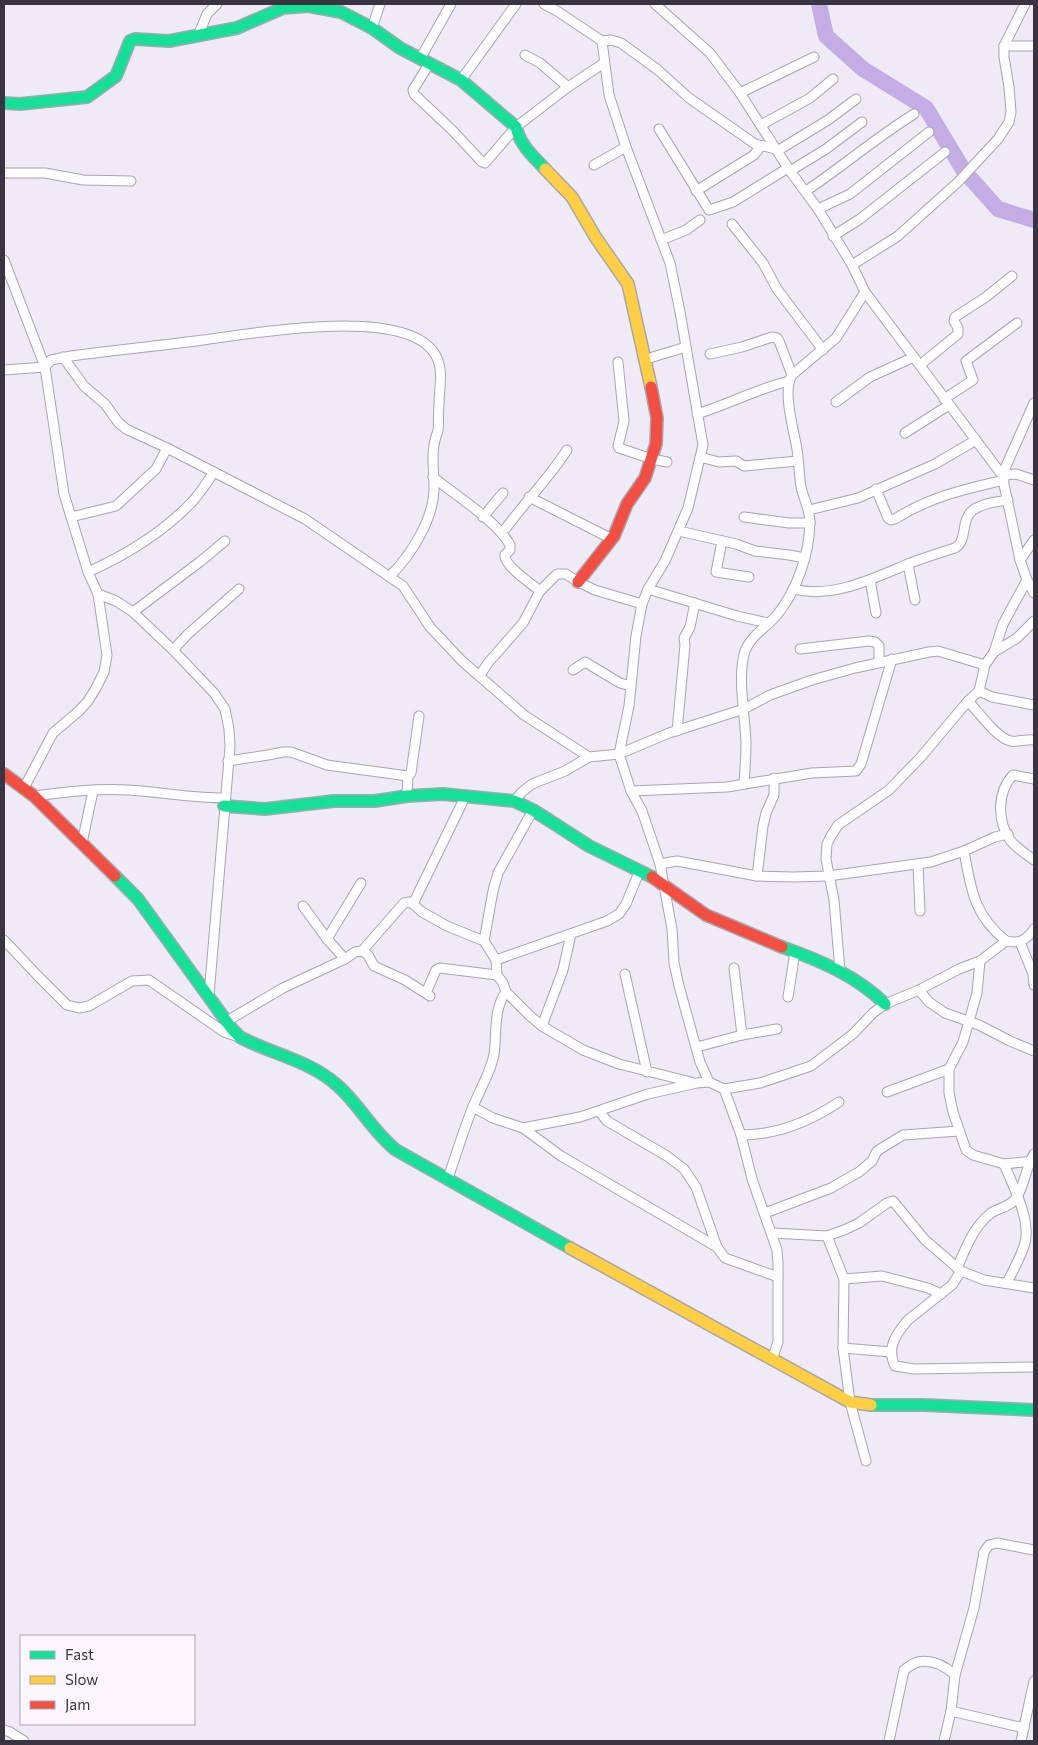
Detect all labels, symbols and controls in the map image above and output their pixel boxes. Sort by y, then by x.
legend [20,1635,195,1725]
text: Fast [65,1645,94,1663]
text: Slow [65,1670,98,1688]
text: Jam [65,1695,90,1713]

